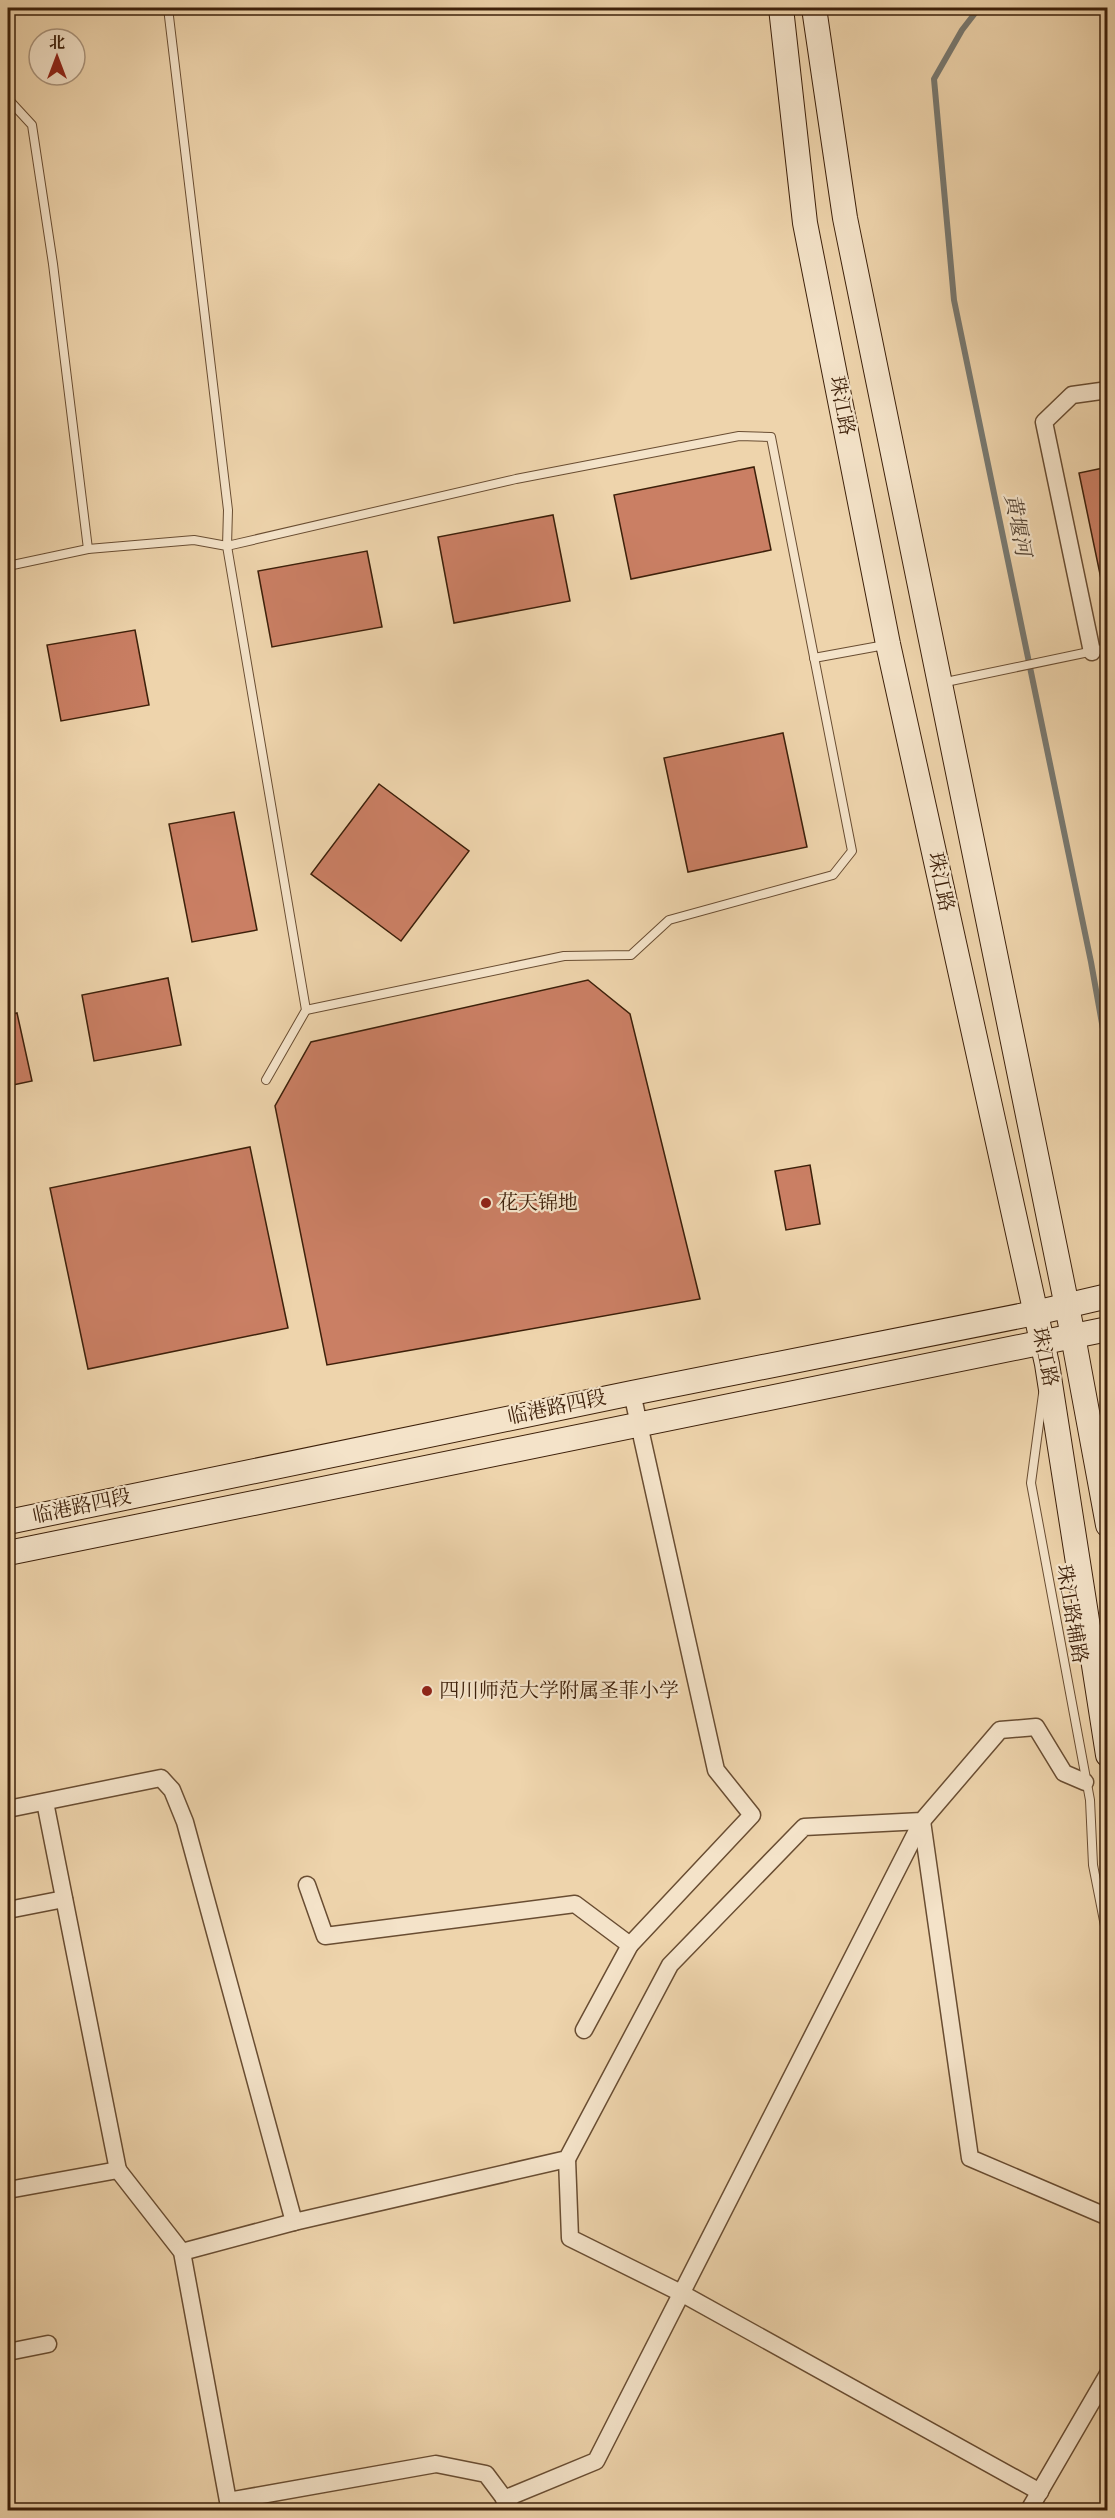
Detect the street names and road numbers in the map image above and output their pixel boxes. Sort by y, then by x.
street label: 珠江路 [823,374,859,438]
street label: 珠江路 [922,850,958,914]
street label: 珠江路 [1026,1325,1062,1389]
street label: 临港路四段 [505,1385,609,1431]
street label: 临港路四段 [30,1484,134,1530]
street label: 珠江路辅路 [1050,1563,1092,1665]

